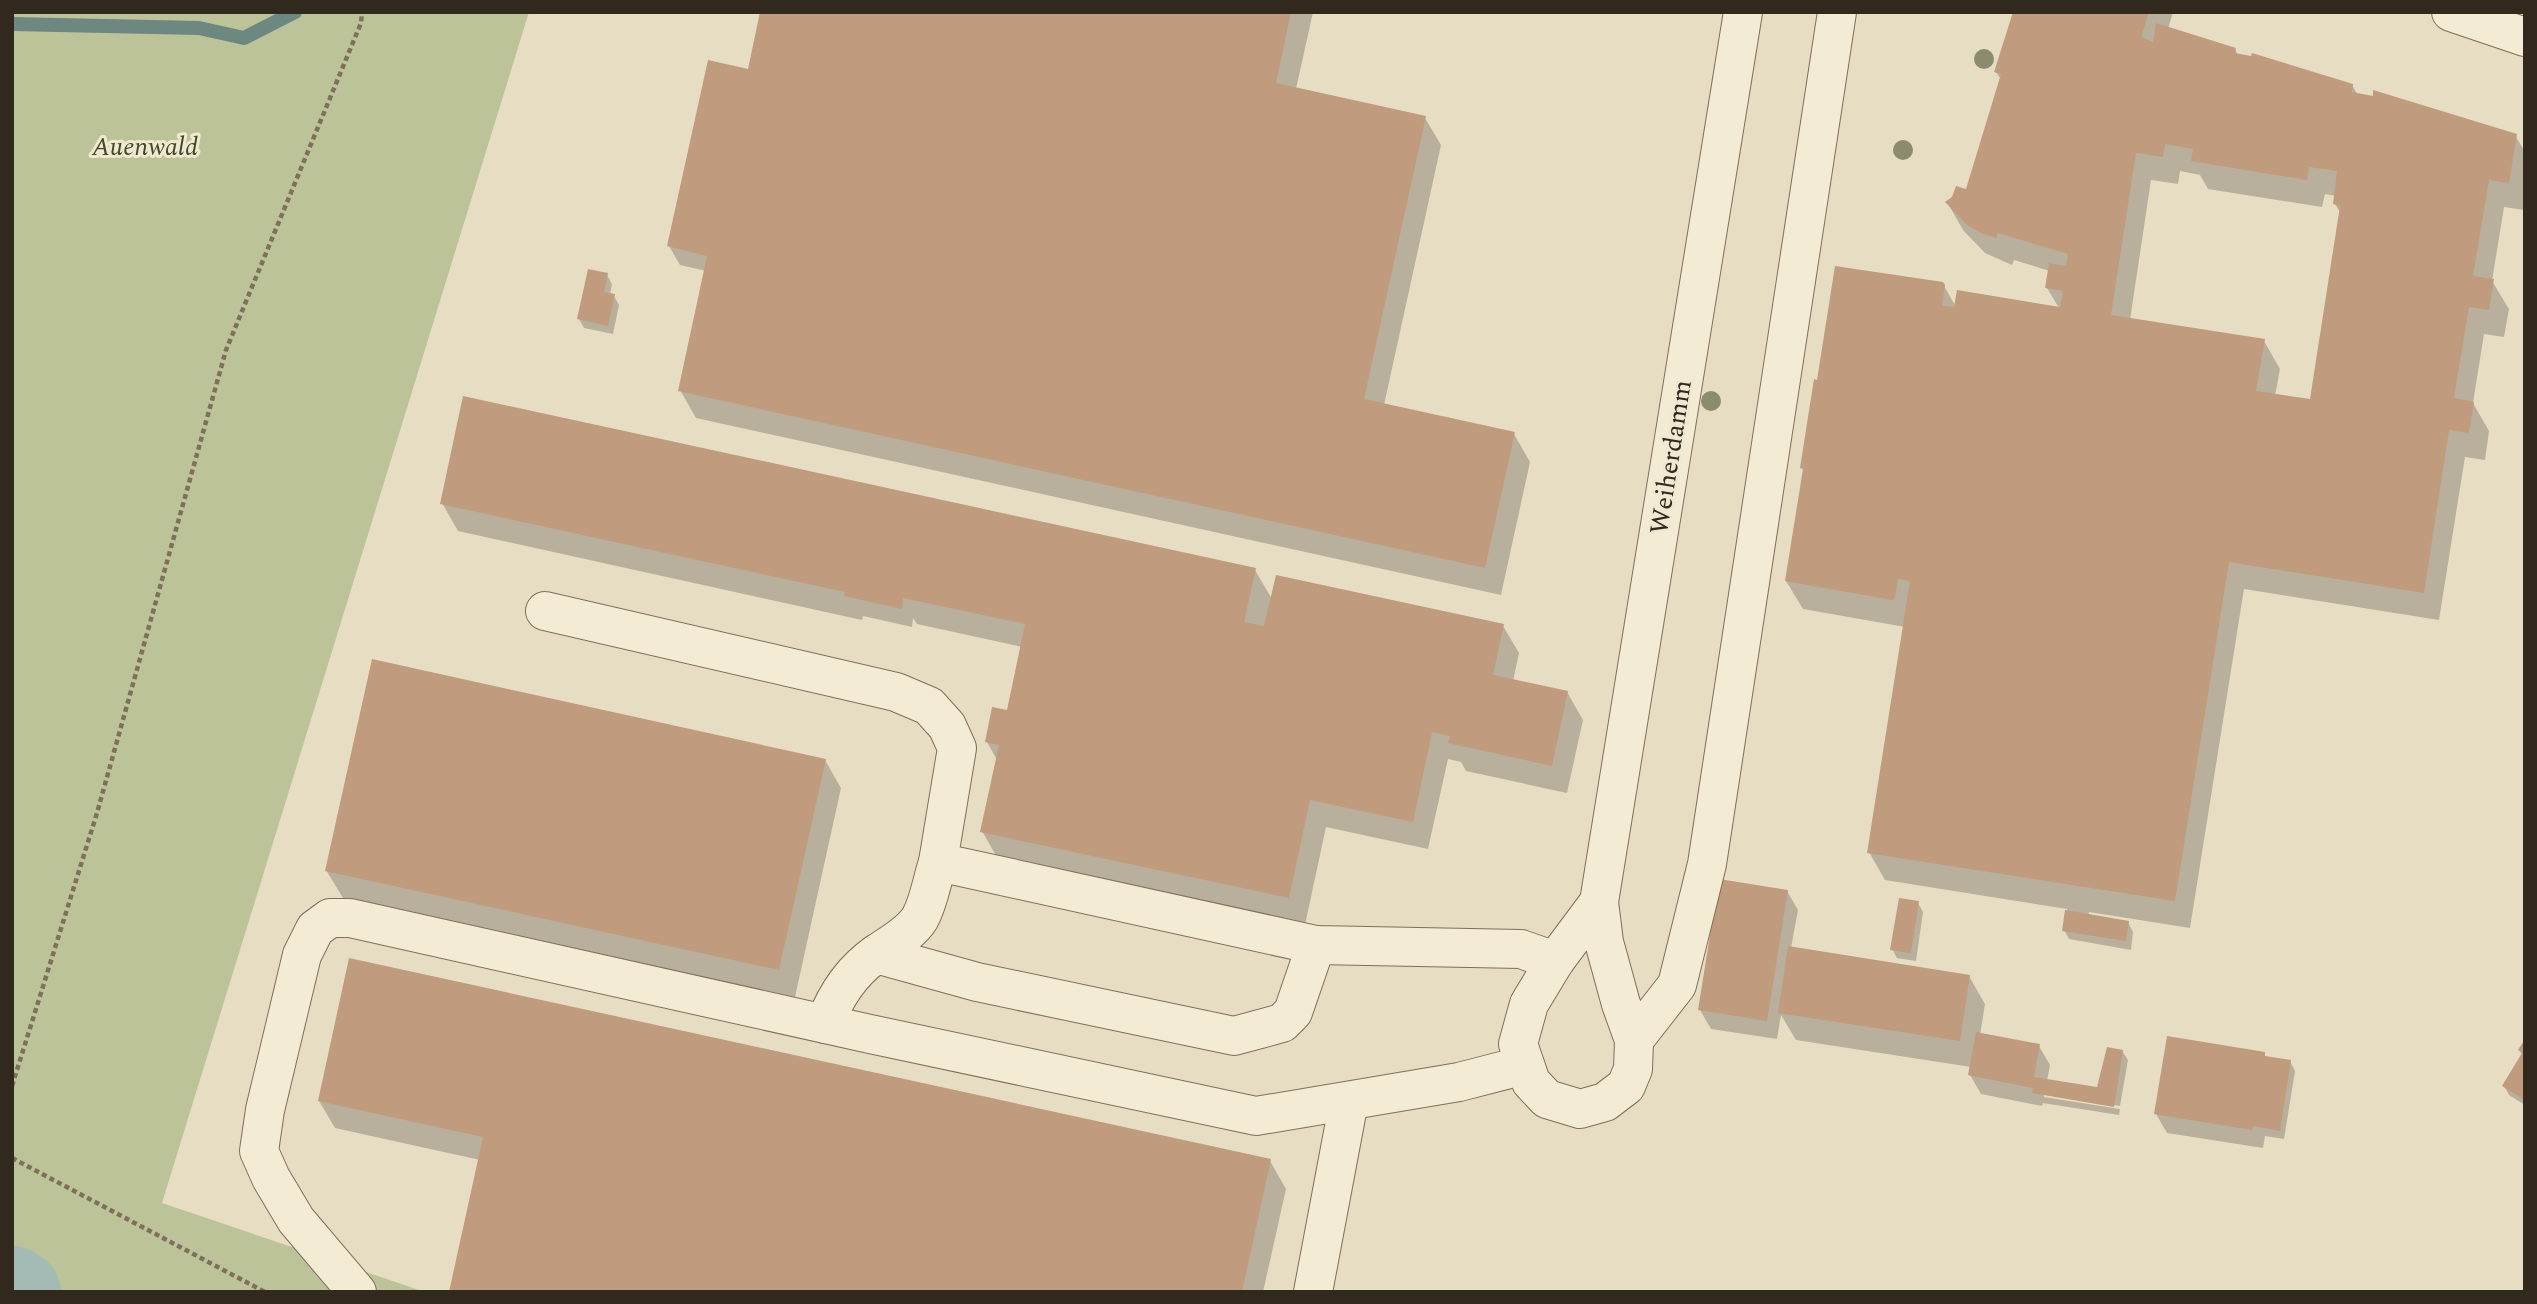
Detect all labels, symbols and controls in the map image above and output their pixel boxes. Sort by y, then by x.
park label: Auenwald [91,127,198,167]
street label: Weiherdamm [1639,377,1703,537]

